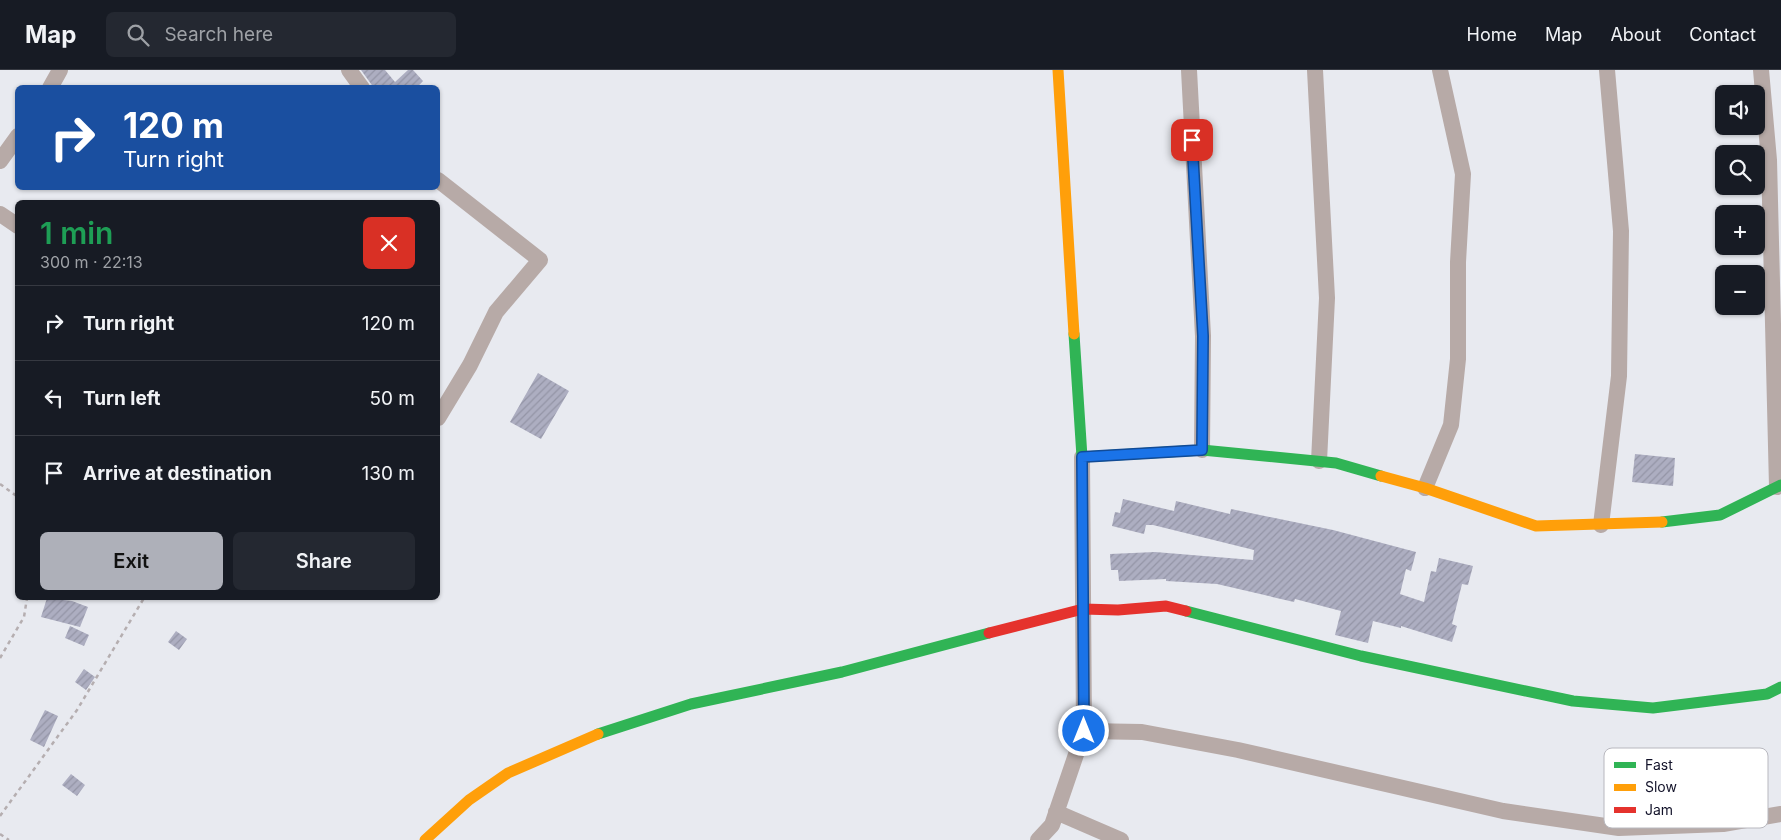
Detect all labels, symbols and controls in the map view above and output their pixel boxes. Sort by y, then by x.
search box [106,12,456,57]
text: Map [25,20,76,49]
icon: search [124,21,152,49]
text: Search here [164,23,273,46]
text: Home [1467,24,1517,45]
text: Map [1545,24,1582,45]
text: About [1610,24,1661,45]
text: Contact [1689,24,1756,45]
map controls [1715,85,1765,315]
button: sound [1715,85,1765,135]
text: 120 m [123,104,224,146]
icon: right [40,105,105,170]
pin [1171,119,1213,161]
icon: arrive [1178,126,1206,154]
button: search [1715,145,1765,195]
text: Turn right [123,146,224,172]
button: + [1715,205,1765,255]
text: 1 min [40,215,113,251]
button: close [363,217,415,269]
text: 300 m · 22:13 [40,252,143,272]
button: − [1715,265,1765,315]
icon: right [40,309,68,337]
text: Turn right [83,312,174,335]
text: 120 m [362,312,415,335]
icon: left [40,384,68,412]
text: Turn left [83,387,161,410]
text: 50 m [369,387,415,410]
icon: arrive [40,459,68,487]
text: Arrive at destination [83,462,272,485]
text: 130 m [362,462,415,485]
button: Exit [40,532,223,590]
button: Share [233,532,415,590]
position arrow [1057,704,1109,756]
legend [1604,748,1768,828]
text: Fast [1645,756,1673,773]
text: Slow [1645,778,1677,795]
text: Jam [1645,801,1673,818]

